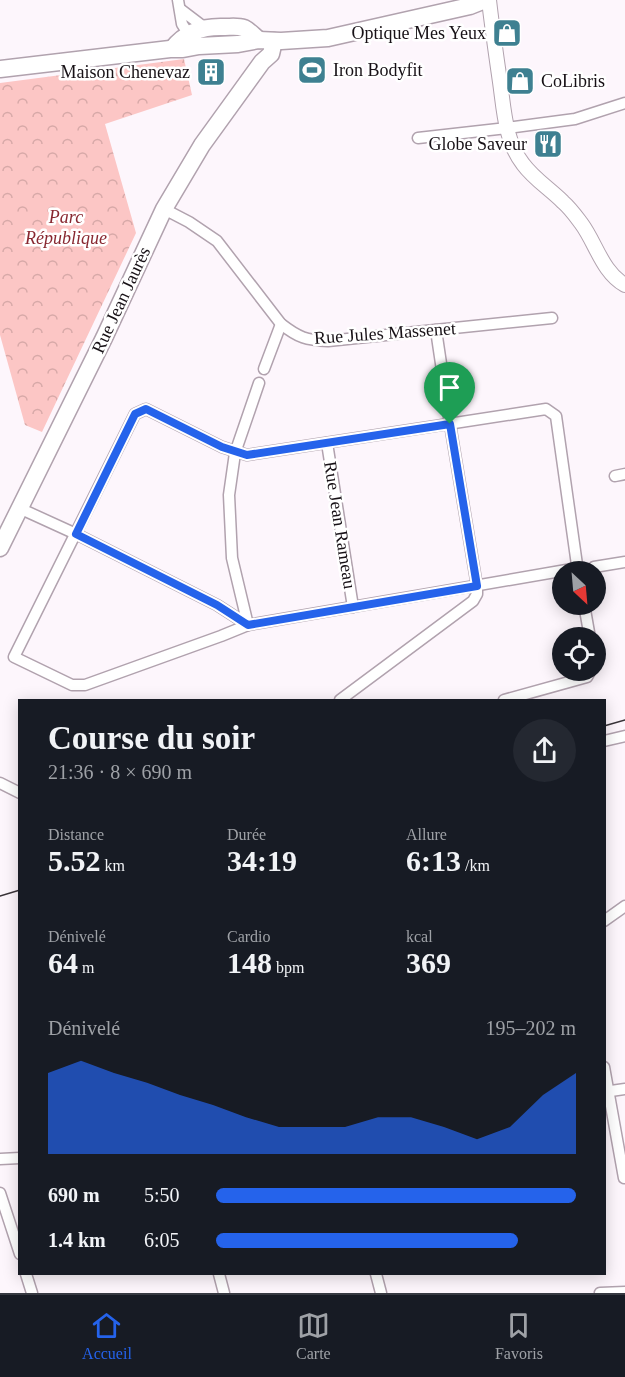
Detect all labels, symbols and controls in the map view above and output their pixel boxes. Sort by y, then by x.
shop icon: Optique Mes Yeux [491,17,523,49]
place label: Optique Mes Yeux [351,23,486,43]
sports icon: Iron Bodyfit [296,54,328,86]
building icon: Maison Chenevaz [195,56,227,88]
place label: Iron Bodyfit [333,60,423,80]
place label: Maison Chenevaz [61,62,190,82]
shop icon: CoLibris [504,65,536,97]
place label: CoLibris [541,71,605,91]
restaurant icon: Globe Saveur [532,128,564,160]
place label: Globe Saveur [429,134,527,154]
park label: Parc République [24,207,107,248]
street label: Rue Jean Jaurès [88,244,154,356]
street label: Rue Jules Massenet [313,318,457,348]
pin [424,362,475,424]
icon: arrive [433,371,466,404]
street label: Rue Jean Rameau [320,460,360,590]
north arrow [552,561,606,615]
map controls [552,561,606,681]
button: locate [552,627,606,681]
button: share [513,719,576,782]
text: Course du soir [48,720,255,756]
text: 21:36 · 8 × 690 m [48,761,192,783]
text: Distance [48,826,104,843]
text: Durée [227,826,266,843]
text: Allure [406,826,447,843]
text: 5.52 [48,844,101,877]
text: 34:19 [227,844,297,877]
text: 6:13 [406,844,461,877]
text: km [101,857,125,874]
text: /km [461,857,490,874]
text: Dénivelé [48,928,106,945]
text: Cardio [227,928,271,945]
text: kcal [406,928,433,945]
text: 64 [48,946,78,979]
text: 148 [227,946,272,979]
text: 369 [406,946,451,979]
text: m [78,959,94,976]
text: bpm [272,959,304,976]
text: Dénivelé [48,1017,120,1039]
text: 195–202 m [485,1017,576,1039]
text: 690 m [48,1184,100,1206]
text: 5:50 [144,1184,180,1206]
text: 1.4 km [48,1229,106,1251]
text: 6:05 [144,1229,180,1251]
tab: Accueil [82,1309,132,1363]
tab: Carte [296,1309,331,1363]
tab: Favoris [495,1309,543,1363]

